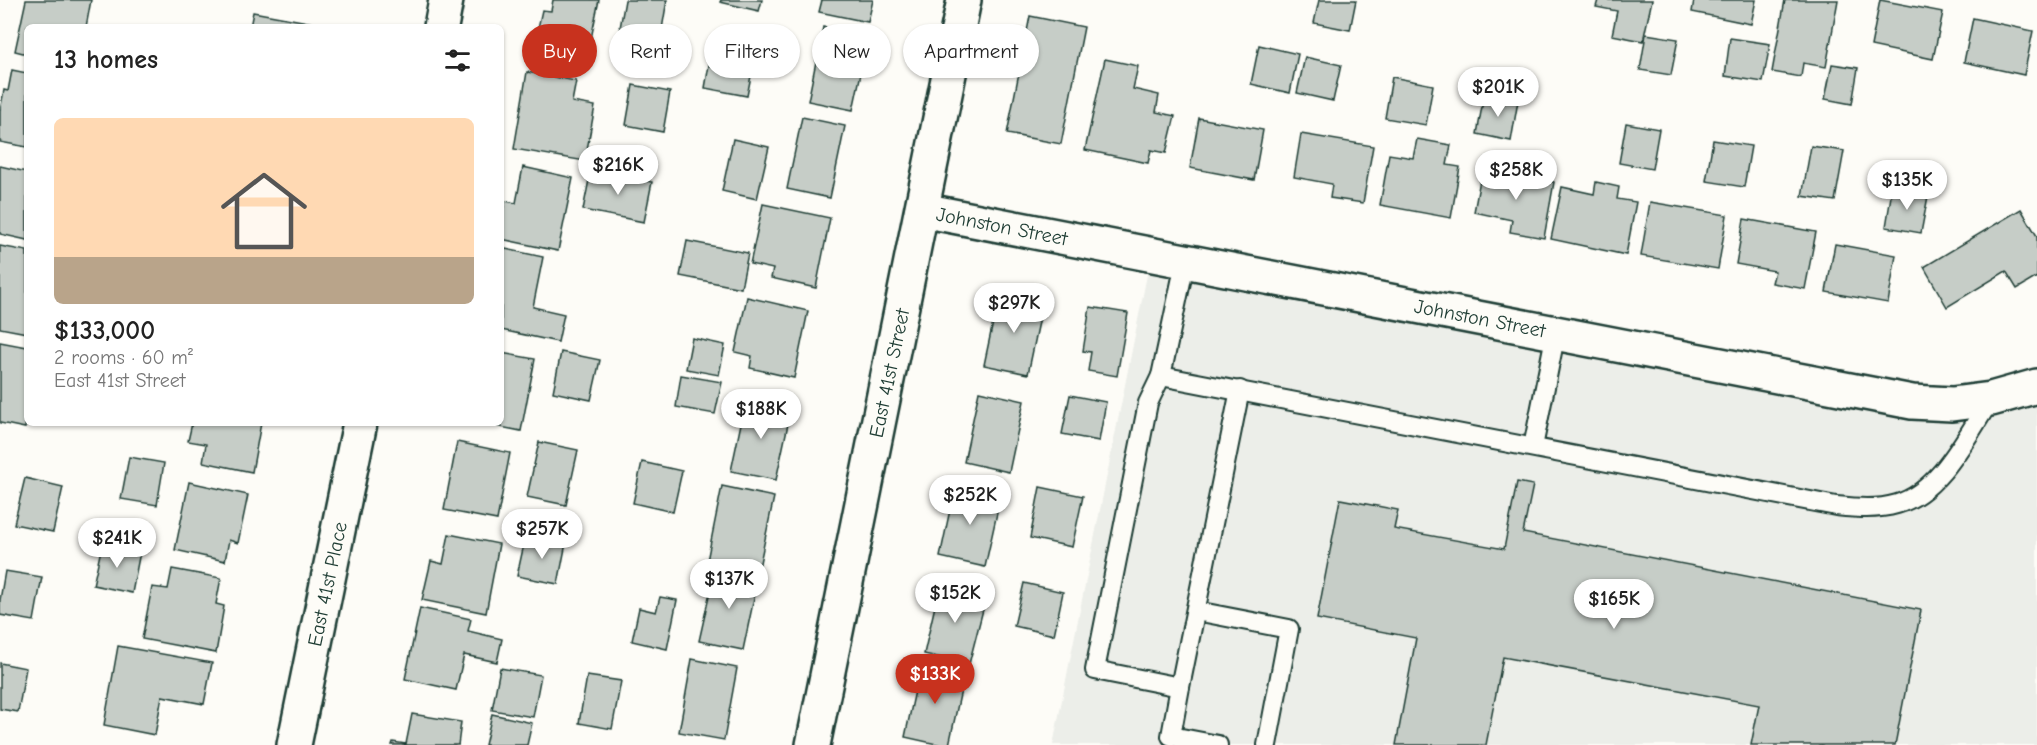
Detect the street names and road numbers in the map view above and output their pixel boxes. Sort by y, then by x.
street label: Johnston Street [934,202,1071,251]
street label: Johnston Street [1412,294,1549,343]
street label: East 41st Street [865,305,915,440]
street label: East 41st Place [303,520,352,649]

